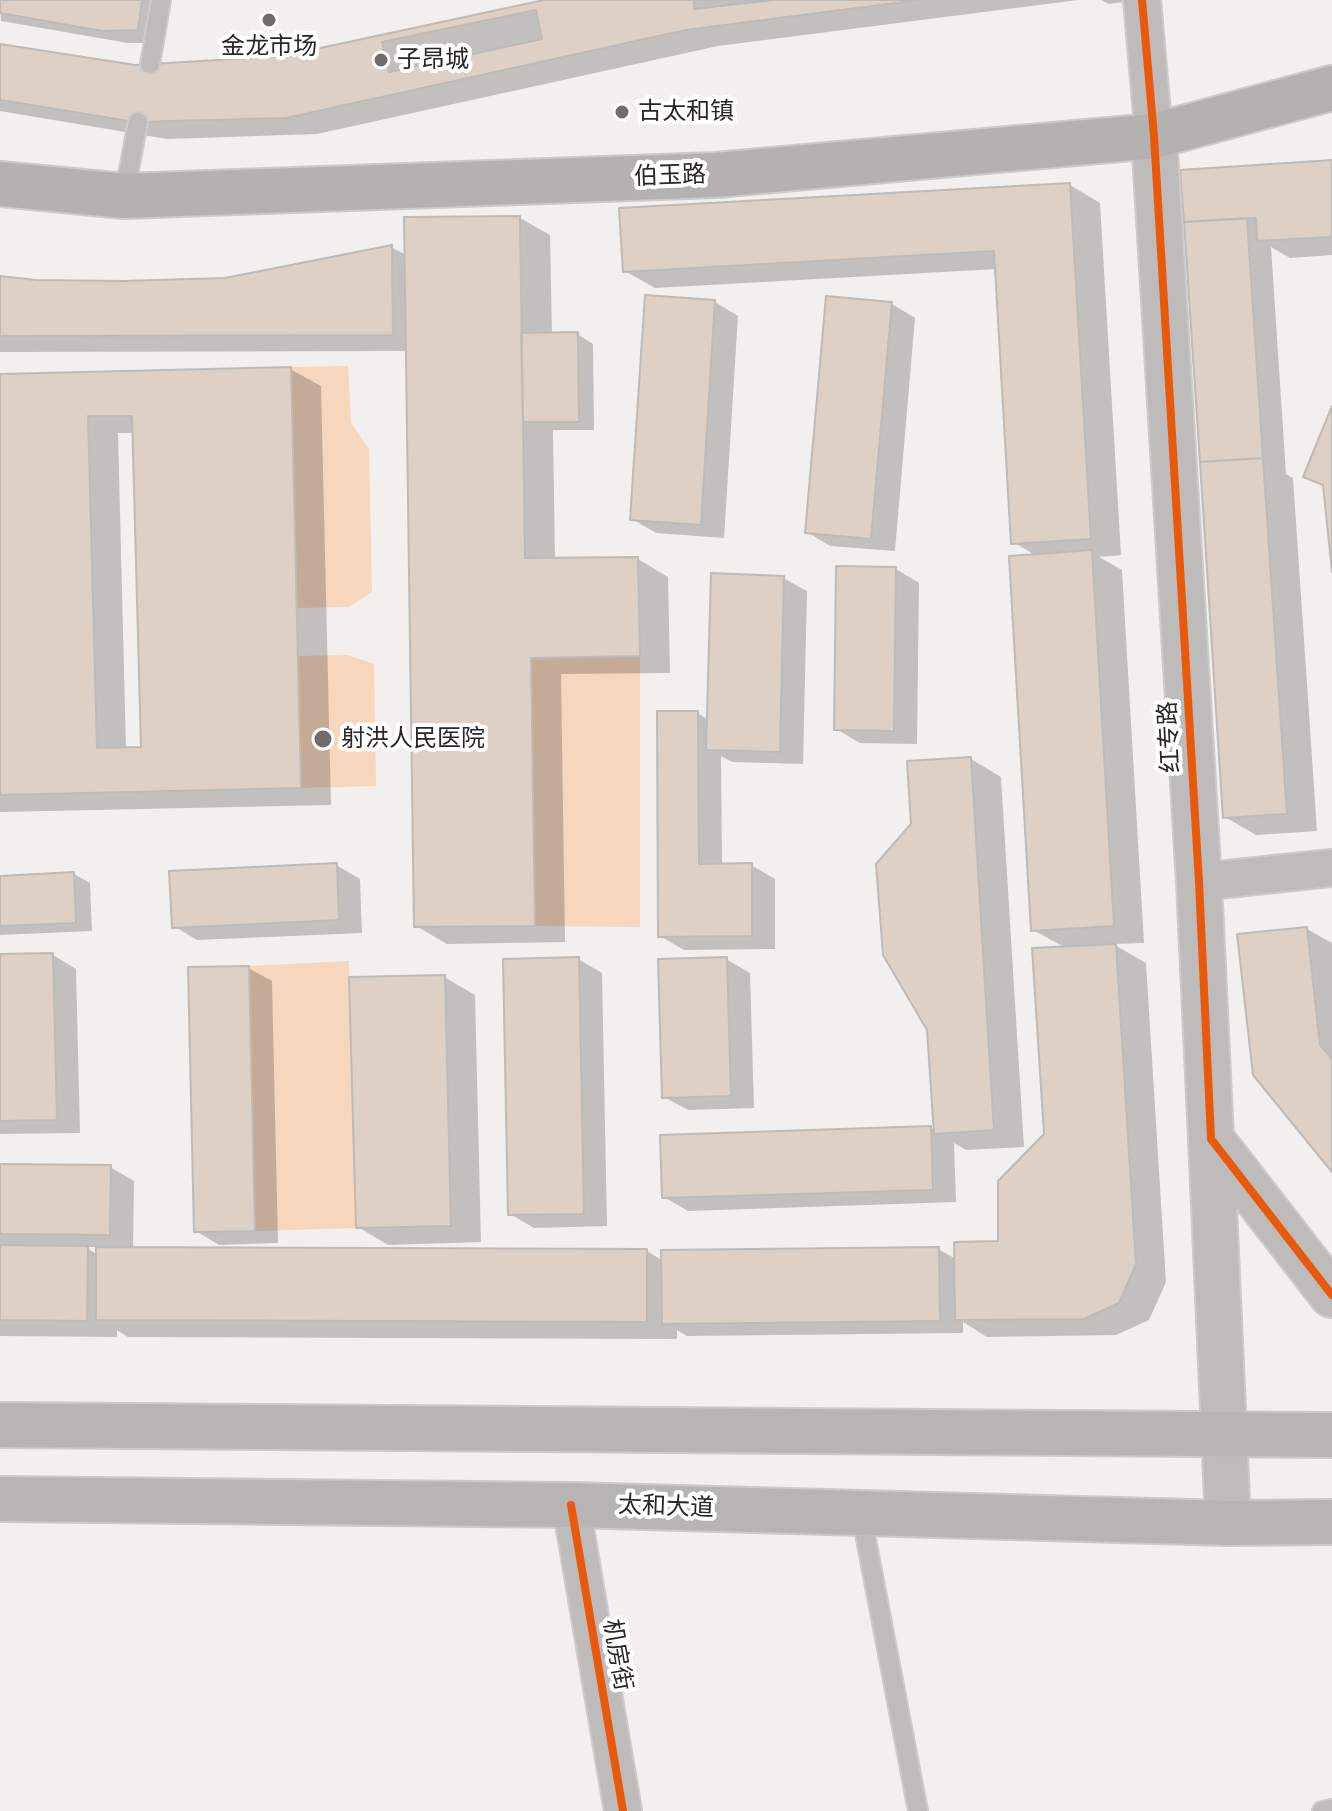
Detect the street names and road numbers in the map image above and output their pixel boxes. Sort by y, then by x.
street label: 伯玉路 [634,160,706,192]
street label: 红专路 [1154,700,1186,774]
street label: 太和大道 [618,1491,714,1523]
street label: 机房街 [597,1617,637,1693]

